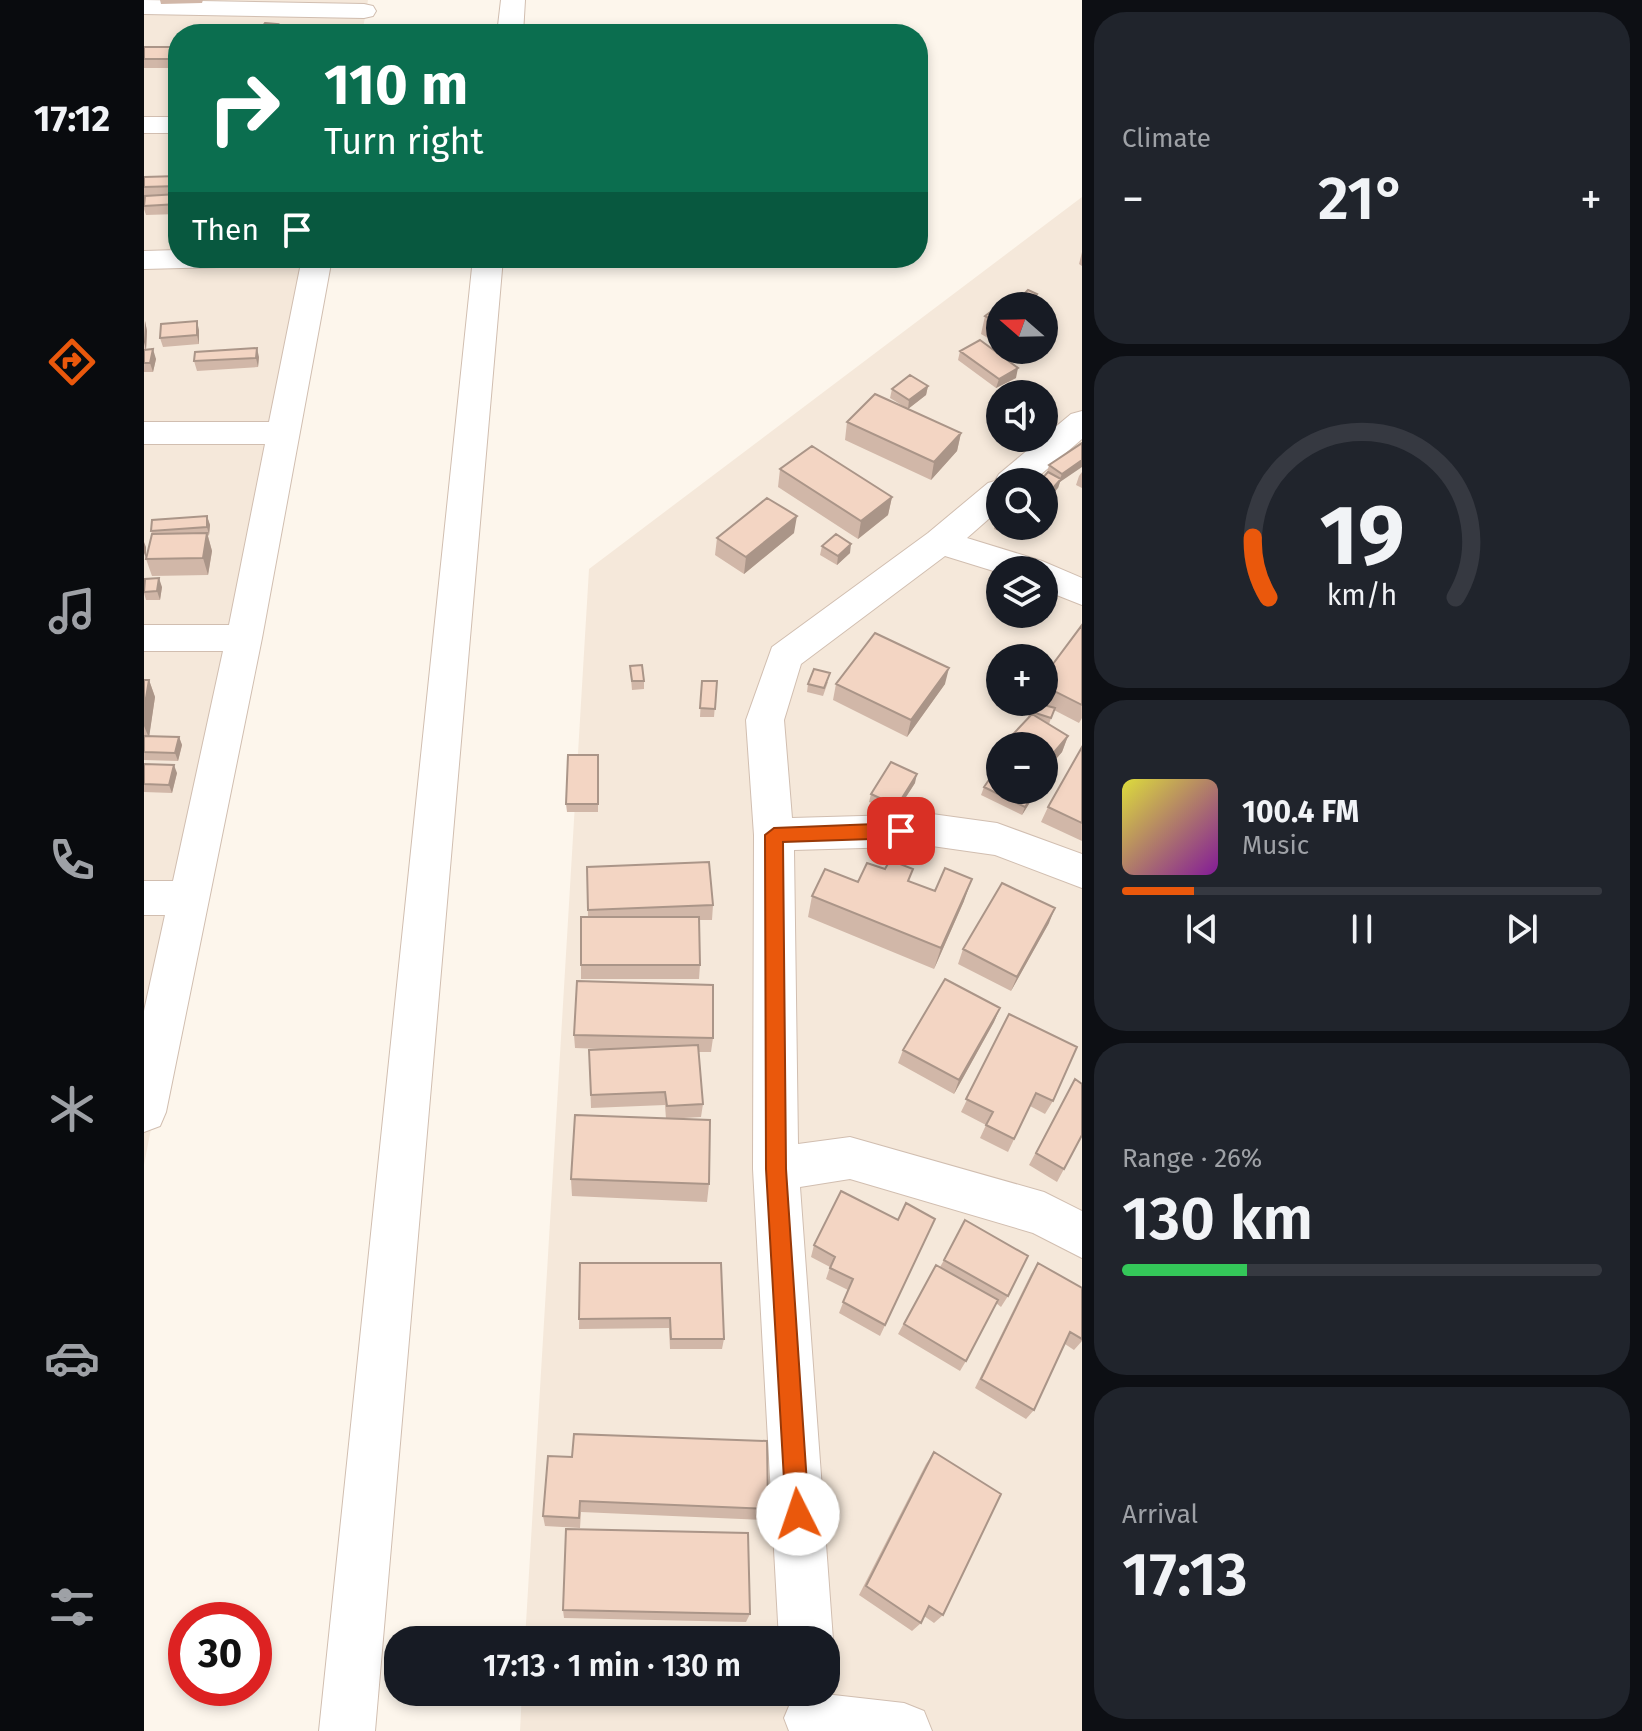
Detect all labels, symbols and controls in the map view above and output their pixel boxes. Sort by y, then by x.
text: 110 m [324,52,468,119]
icon: right [192,56,296,160]
text: 17:12 [34,97,110,141]
text: Turn right [324,120,484,164]
text: Climate [1122,123,1211,154]
text: 21° [1318,163,1406,235]
text: − [1122,173,1144,226]
text: + [1580,173,1602,226]
icon: arrive [275,208,319,252]
text: Then [192,212,259,248]
north arrow [986,292,1058,364]
map controls [986,292,1058,804]
icon: directions [44,334,100,390]
button: sound [986,380,1058,452]
button: search [986,468,1058,540]
text: 19 [1319,485,1405,585]
button: layers [986,556,1058,628]
text: km/h [1327,578,1397,613]
icon: music [44,583,100,639]
button: + [986,644,1058,716]
button: − [986,732,1058,804]
text: 100.4 FM [1242,794,1359,830]
pin [867,797,935,865]
icon: arrive [879,809,923,853]
text: Music [1242,830,1309,861]
icon: phone [44,832,100,888]
icon: previous [1180,907,1224,951]
icon: pause [1340,907,1384,951]
icon: next [1500,907,1544,951]
icon: climate [44,1081,100,1137]
text: Range · 26% [1122,1143,1262,1174]
text: 130 km [1122,1183,1313,1255]
icon: car [44,1330,100,1386]
position arrow [756,1472,840,1556]
text: Arrival [1122,1499,1198,1530]
text: 17:13 [1122,1539,1248,1611]
icon: filters [44,1579,100,1635]
speed limit sign: 30 [168,1602,272,1706]
text: 17:13 · 1 min · 130 m [483,1648,741,1684]

